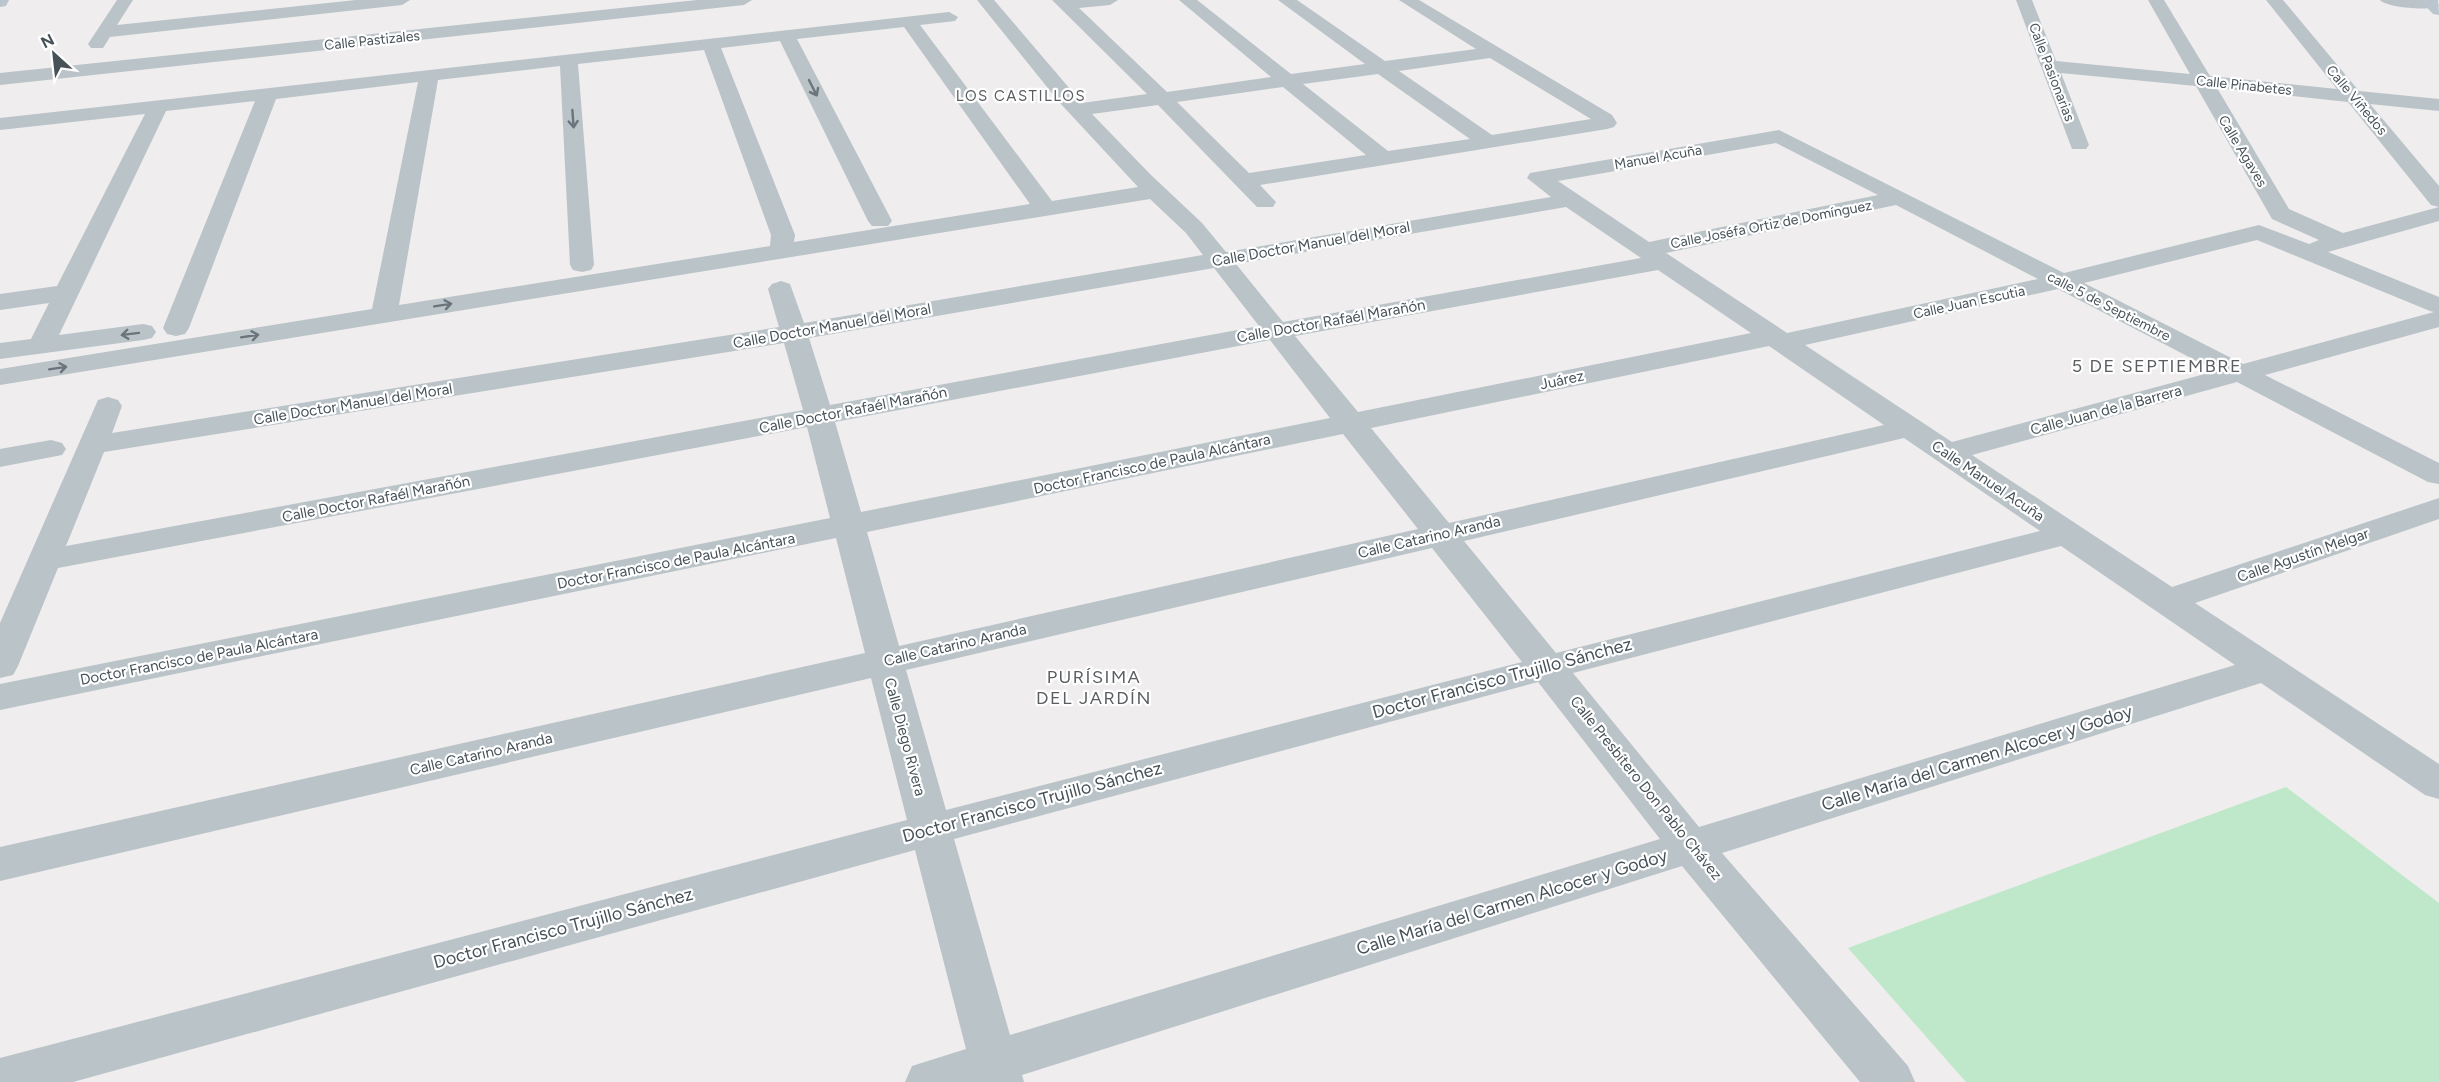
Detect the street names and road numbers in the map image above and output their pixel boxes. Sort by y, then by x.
street label: Calle Pasionarias [2025,21,2078,124]
street label: Calle Pastizales [323,27,421,54]
street label: Calle Viñedos [2323,62,2391,139]
street label: Calle Pinabetes [2195,72,2293,99]
street label: Calle Agaves [2215,112,2271,190]
street label: Manuel Acuña [1613,141,1703,174]
street label: Calle Joséfa Ortiz de Domínguez [1669,197,1873,252]
street label: Calle Doctor Manuel del Moral [1211,218,1411,270]
street label: calle 5 de Septiembre [2044,268,2174,345]
street label: Calle Juan Escutia [1912,282,2027,323]
street label: Calle Doctor Rafaél Marañón [1235,296,1427,346]
street label: Calle Doctor Manuel del Moral [732,300,932,352]
street label: Juárez [1538,367,1586,393]
street label: Calle Doctor Manuel del Moral [252,379,454,429]
street label: Calle Juan de la Barrera [2028,381,2184,439]
street label: Calle Doctor Rafaél Marañón [757,383,949,437]
street label: Doctor Francisco de Paula Alcántara [1032,430,1272,498]
street label: Calle Manuel Acuña [1928,437,2048,525]
street label: Calle Doctor Rafaél Marañón [280,472,472,526]
street label: Calle Catarino Aranda [1356,512,1502,562]
street label: Calle Agustín Melgar [2235,524,2371,586]
street label: Doctor Francisco de Paula Alcántara [556,529,796,593]
street label: Calle Catarino Aranda [882,620,1028,670]
street label: Doctor Francisco de Paula Alcántara [79,625,319,689]
street label: Doctor Francisco Trujillo Sánchez [1370,633,1634,723]
street label: Calle Diego Rivera [881,676,929,798]
street label: Calle Presbítero Don Pablo Chávez [1566,693,1726,883]
street label: Calle María del Carmen Alcocer y Godoy [1819,700,2136,816]
street label: Calle Catarino Aranda [408,729,554,779]
street label: Doctor Francisco Trujillo Sánchez [900,757,1164,847]
street label: Calle María del Carmen Alcocer y Godoy [1354,844,1671,960]
street label: Doctor Francisco Trujillo Sánchez [431,883,695,973]

